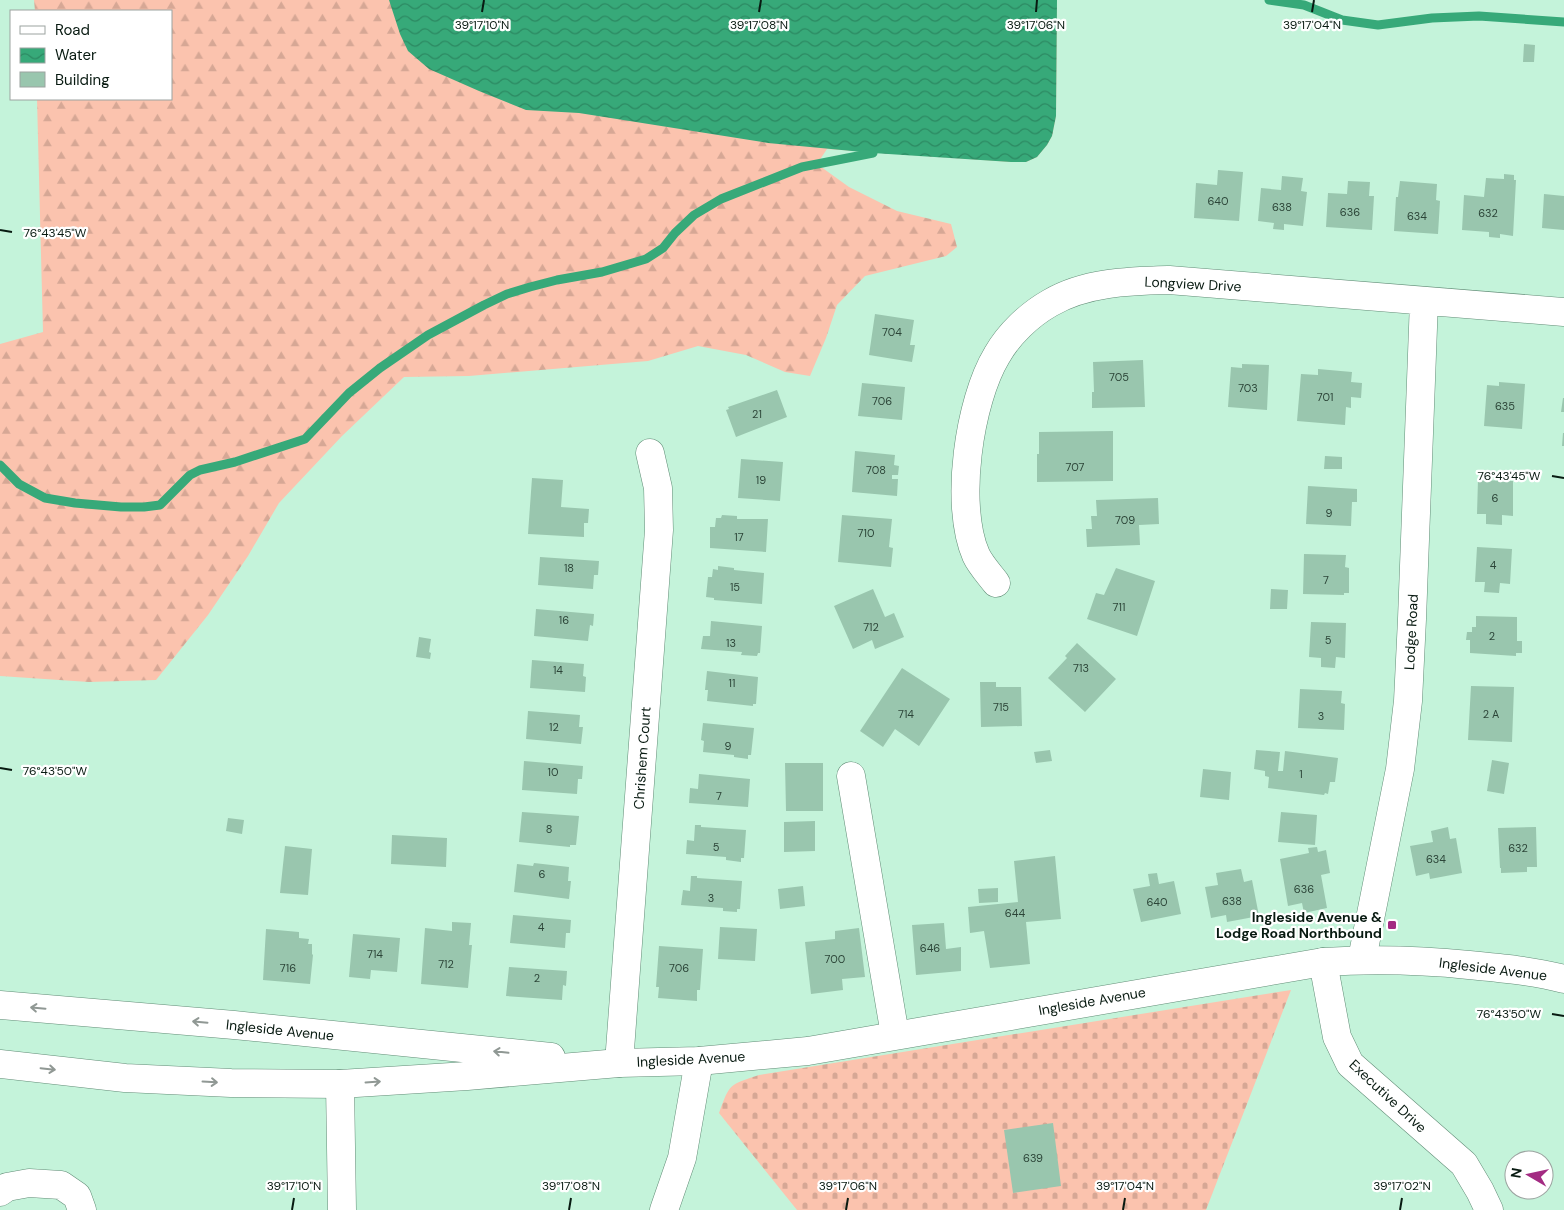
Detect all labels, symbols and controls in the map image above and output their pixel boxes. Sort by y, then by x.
legend [10,10,172,100]
text: 39°17'10"N [455,17,509,33]
text: 39°17'08"N [730,17,788,33]
text: 39°17'06"N [1007,17,1065,33]
text: 39°17'04"N [1283,17,1341,33]
text: Road [55,20,90,40]
text: Water [55,45,97,65]
text: Building [55,70,110,90]
house number: 640 [1207,194,1229,208]
house number: 638 [1272,200,1292,214]
house number: 636 [1340,205,1360,219]
house number: 632 [1478,206,1498,220]
house number: 634 [1407,209,1427,223]
text: 76°43'45"W [24,225,87,241]
street label: Longview Drive [1144,272,1242,296]
house number: 704 [882,325,902,339]
house number: 705 [1109,370,1129,384]
house number: 703 [1238,381,1258,395]
house number: 701 [1317,390,1333,404]
house number: 706 [872,394,892,408]
house number: 635 [1495,399,1515,413]
house number: 21 [752,407,762,421]
house number: 707 [1066,460,1085,474]
house number: 708 [866,463,886,477]
text: 76°43'45"W [1478,468,1541,484]
house number: 19 [756,473,766,487]
house number: 6 [1492,491,1499,505]
house number: 9 [1326,506,1333,520]
house number: 709 [1115,513,1135,527]
house number: 710 [858,526,874,540]
house number: 17 [734,530,744,544]
house number: 4 [1490,558,1497,572]
house number: 18 [564,561,574,575]
house number: 7 [1323,573,1329,587]
house number: 15 [730,580,740,594]
street label: Lodge Road [1400,594,1422,670]
house number: 711 [1113,600,1125,614]
house number: 16 [559,613,569,627]
house number: 712 [863,620,879,634]
house number: 2 [1489,629,1495,643]
house number: 5 [1325,633,1332,647]
house number: 13 [726,636,736,650]
house number: 713 [1073,661,1089,675]
house number: 14 [553,663,563,677]
house number: 11 [729,676,735,690]
house number: 715 [993,700,1009,714]
street label: Chrishem Court [629,706,655,810]
house number: 714 [898,707,914,721]
house number: 2 A [1483,707,1499,721]
house number: 3 [1318,709,1324,723]
house number: 12 [549,720,559,734]
house number: 9 [725,739,732,753]
text: 76°43'50"W [23,763,88,779]
house number: 10 [548,765,558,779]
house number: 1 [1299,767,1303,781]
house number: 7 [716,789,722,803]
house number: 8 [546,822,552,836]
house number: 5 [713,840,720,854]
house number: 632 [1508,841,1528,855]
house number: 634 [1426,852,1446,866]
house number: 6 [539,867,546,881]
house number: 636 [1294,882,1314,896]
house number: 3 [708,891,714,905]
house number: 638 [1222,894,1242,908]
house number: 640 [1146,895,1168,909]
house number: 644 [1005,906,1025,920]
place label: Ingleside Avenue & Lodge Road Northbound [1216,908,1382,942]
marker: Ingleside Avenue & Lodge Road Northbound [1386,919,1398,931]
house number: 4 [538,920,545,934]
house number: 646 [920,941,940,955]
house number: 714 [367,947,383,961]
house number: 700 [825,952,845,966]
street label: Ingleside Avenue [1438,953,1548,985]
house number: 712 [438,957,454,971]
house number: 716 [280,961,296,975]
house number: 706 [669,961,689,975]
house number: 2 [534,971,540,985]
street label: Ingleside Avenue [1037,983,1147,1019]
one-way arrow [31,1003,47,1013]
text: 76°43'50"W [1477,1006,1542,1022]
street label: Ingleside Avenue [225,1015,335,1045]
one-way arrow [192,1017,208,1027]
one-way arrow [493,1047,509,1057]
street label: Ingleside Avenue [636,1047,746,1071]
street label: Executive Drive [1346,1056,1430,1136]
one-way arrow [40,1065,56,1074]
one-way arrow [202,1077,218,1087]
one-way arrow [365,1078,381,1087]
north arrow [1504,1150,1554,1200]
house number: 639 [1023,1151,1043,1165]
text: N [1506,1167,1526,1179]
text: 39°17'10"N [267,1178,321,1194]
text: 39°17'08"N [542,1178,600,1194]
text: 39°17'06"N [819,1178,877,1194]
text: 39°17'04"N [1096,1178,1154,1194]
text: 39°17'02"N [1373,1178,1431,1194]

